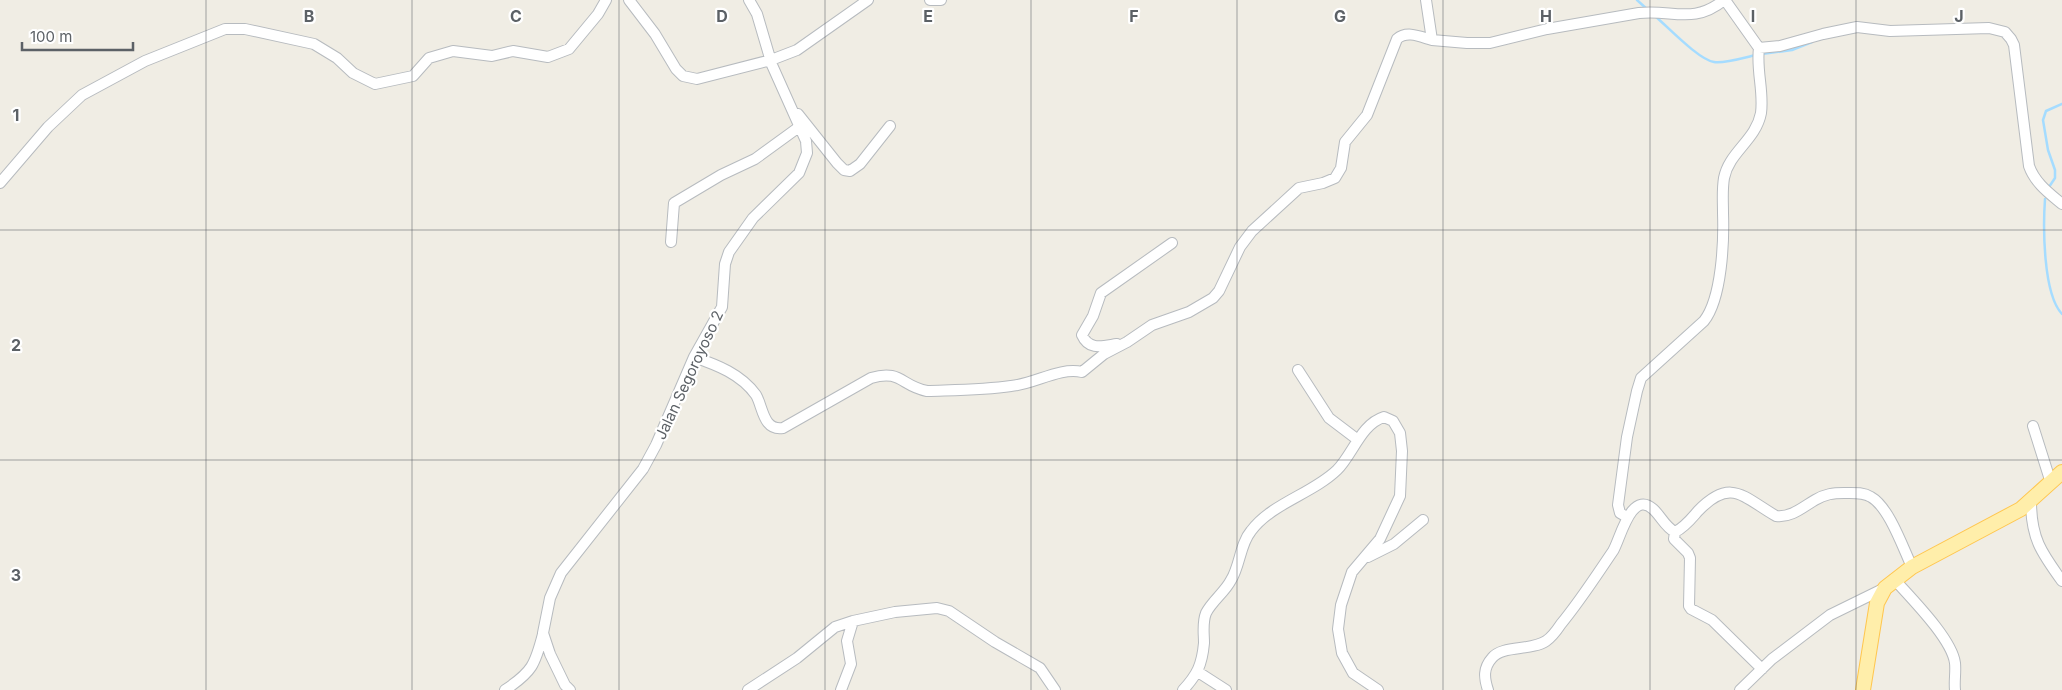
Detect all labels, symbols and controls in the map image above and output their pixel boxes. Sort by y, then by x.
text: B [304,6,314,26]
text: C [510,6,522,26]
text: D [716,6,728,26]
text: E [923,6,933,26]
text: F [1129,6,1139,26]
text: G [1334,6,1346,26]
text: H [1540,6,1552,26]
text: I [1751,6,1755,26]
text: J [1954,6,1964,26]
scale bar [22,20,134,52]
text: 100 m [30,27,72,46]
text: 1 [13,105,19,125]
street label: Jalan Segoroyoso 2 [651,307,727,443]
text: 2 [11,335,21,355]
text: 3 [11,565,21,585]

